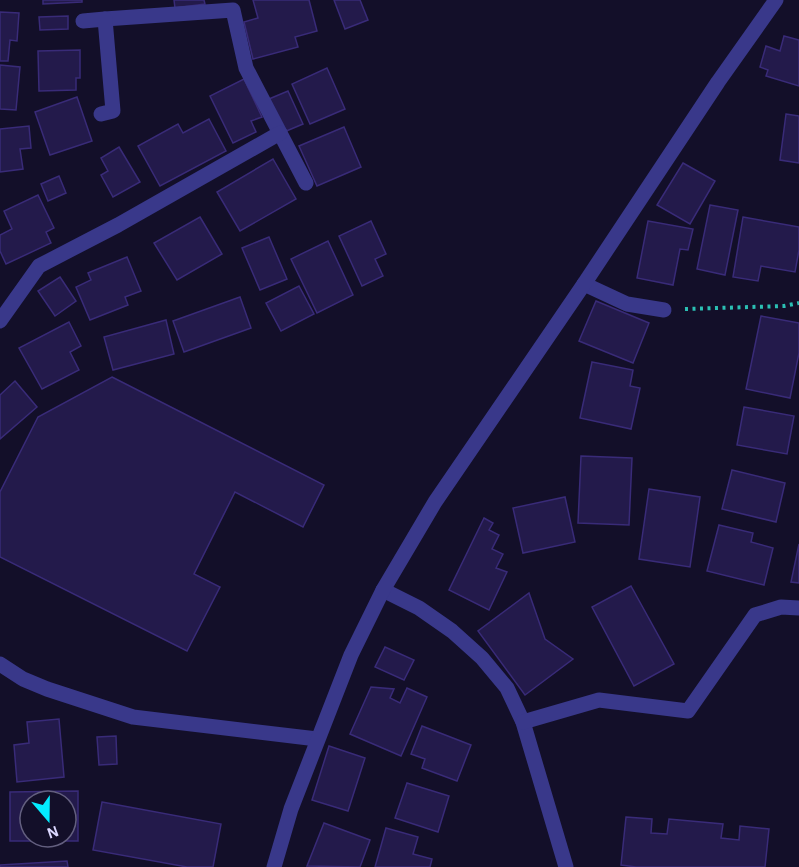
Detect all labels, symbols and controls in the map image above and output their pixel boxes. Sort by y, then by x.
north arrow [18,789,78,849]
text: N [45,823,61,842]

